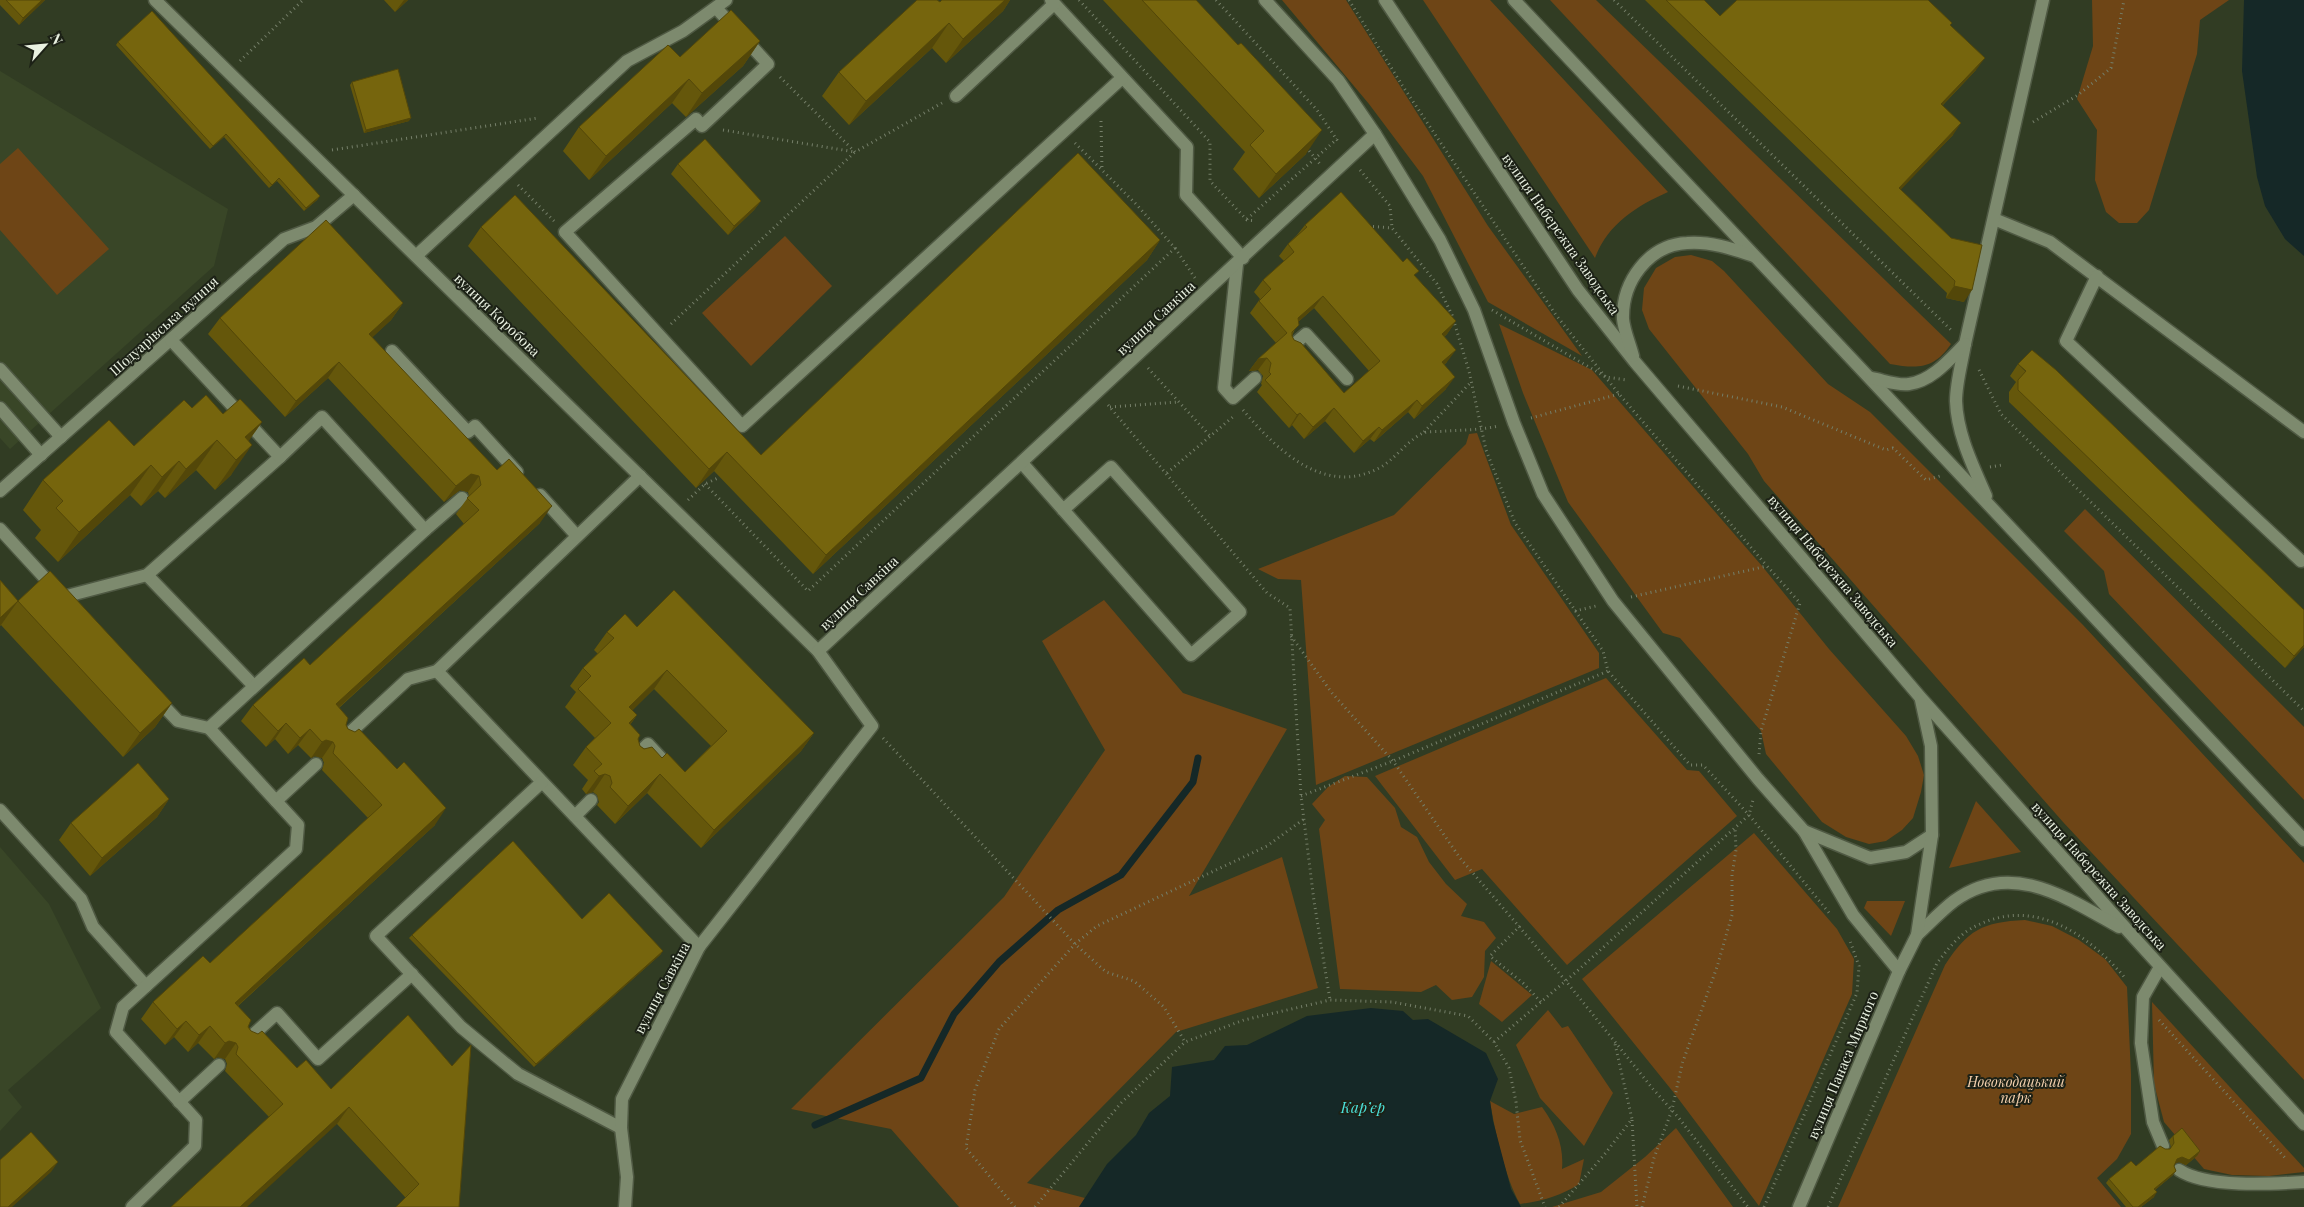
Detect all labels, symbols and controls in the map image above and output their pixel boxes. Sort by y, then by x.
north arrow [20,20,70,70]
text: N [46,30,68,48]
street label: вулиця Набережна Заводська [1498,149,1625,318]
street label: вулиця Коробова [450,269,544,360]
street label: Шодуарівська вулиця [105,271,222,380]
street label: вулиця Савкіна [1112,276,1199,359]
street label: вулиця Набережна Заводська [1764,491,1903,651]
street label: вулиця Савкіна [815,551,902,634]
street label: вулиця Набережна Заводська [2028,798,2171,954]
street label: вулиця Савкіна [629,939,694,1037]
street label: вулиця Панаса Мирного [1803,988,1882,1142]
park label: Новокодацький парк [1966,1072,2066,1107]
water label: Кар’єр [1340,1097,1385,1117]

